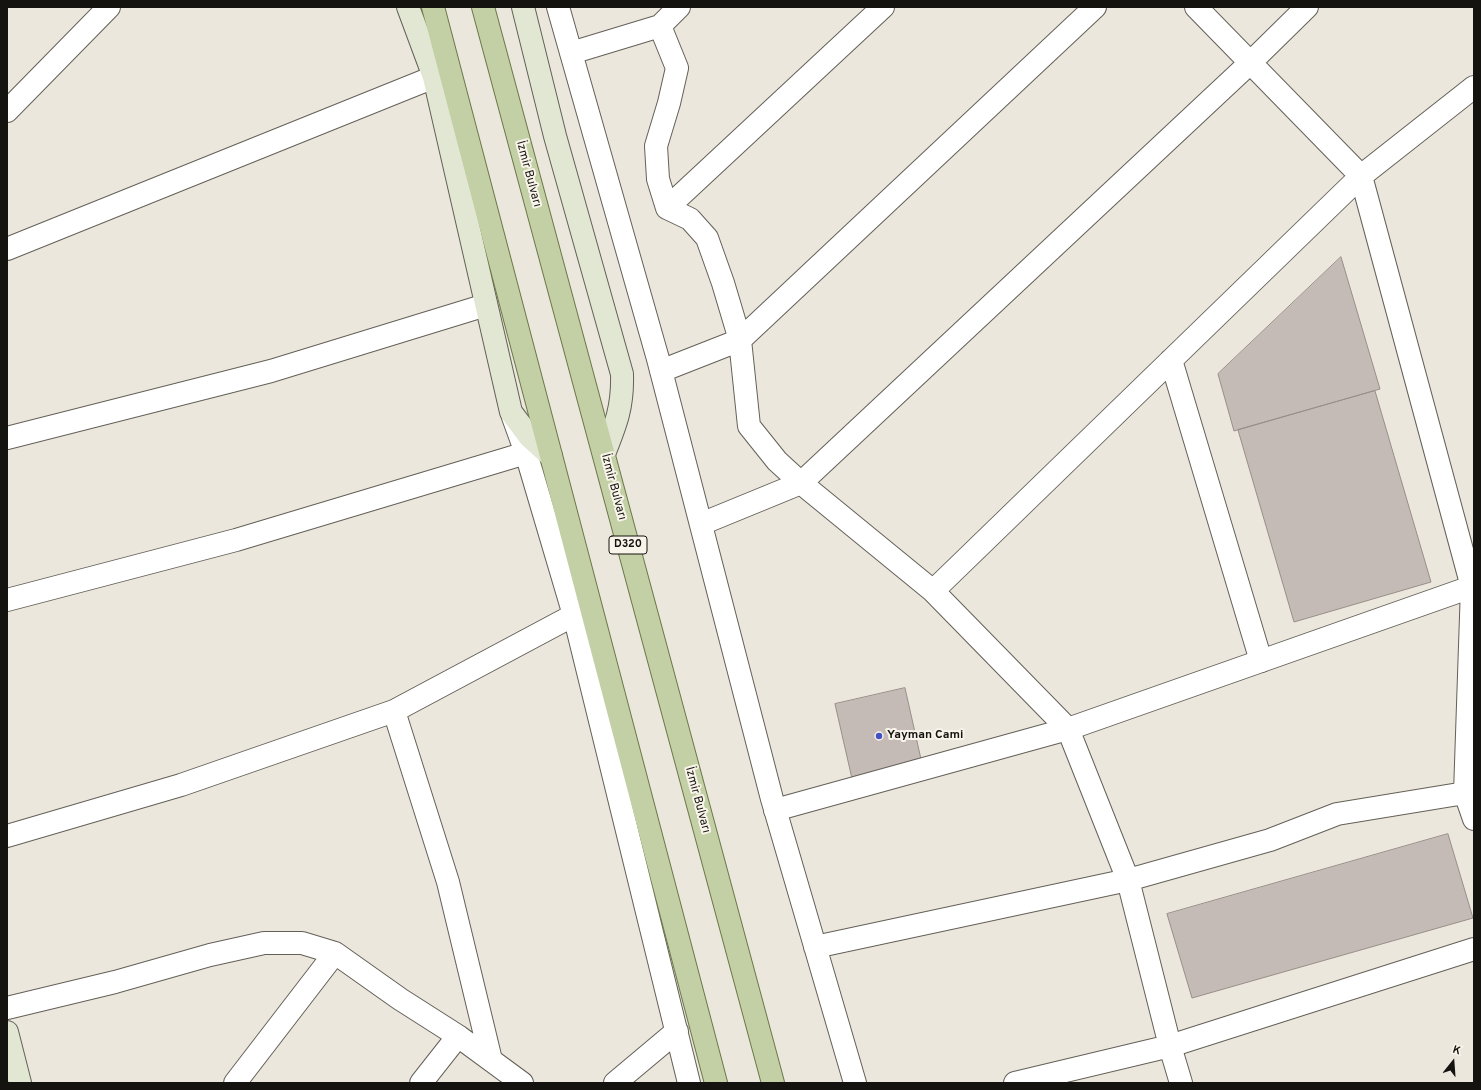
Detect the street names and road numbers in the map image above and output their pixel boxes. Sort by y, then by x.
street label: İzmir Bulvarı [512,139,544,209]
street label: İzmir Bulvarı [597,452,629,522]
road number: D320 [609,536,647,554]
street label: İzmir Bulvarı [681,765,713,835]

